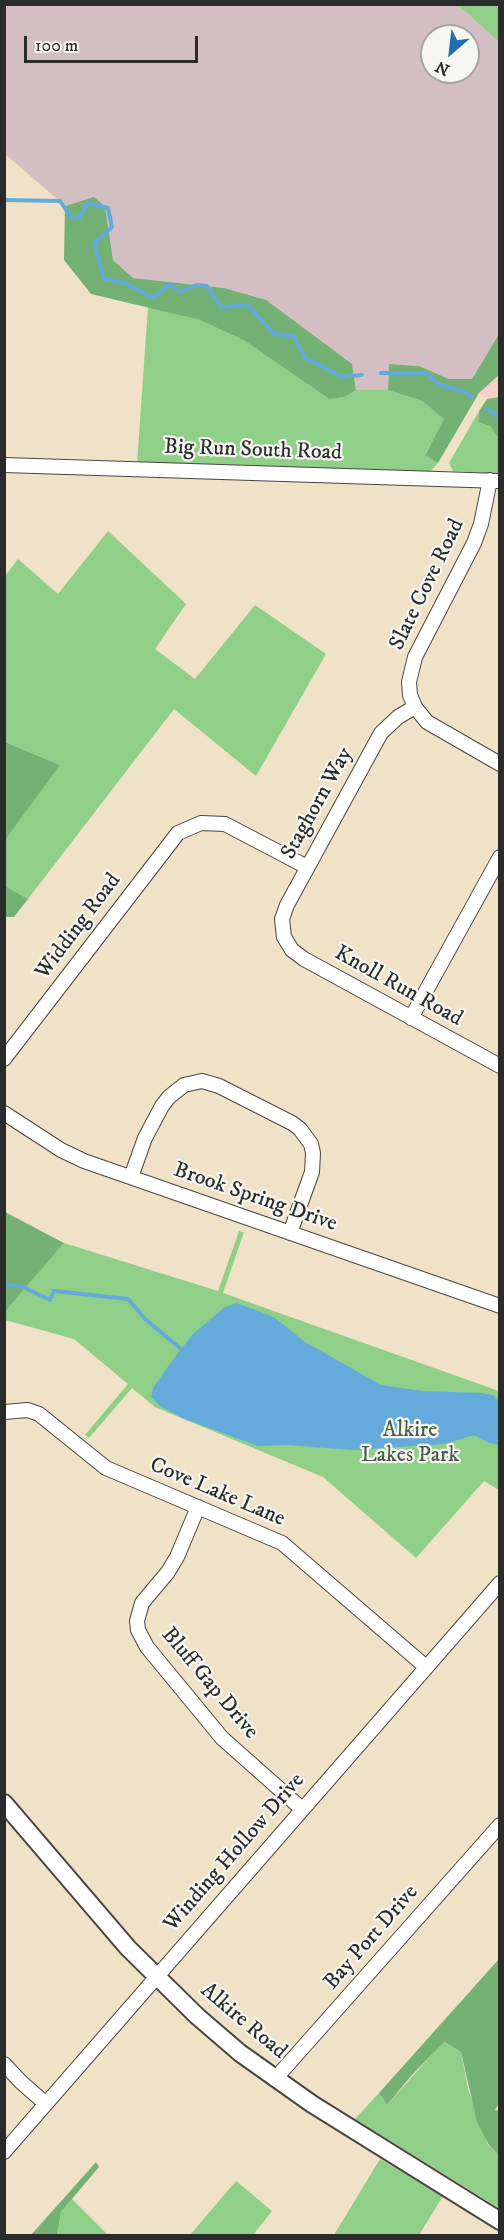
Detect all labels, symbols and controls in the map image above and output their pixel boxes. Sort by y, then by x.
scale bar [27,24,201,62]
north arrow [420,24,480,84]
text: 100 m [35,35,78,57]
text: N [432,56,453,80]
street label: Big Run South Road [164,435,342,467]
street label: Slate Cove Road [385,515,471,655]
street label: Staghorn Way [276,744,360,864]
street label: Widding Road [31,869,127,985]
street label: Knoll Run Road [329,941,467,1033]
street label: Brook Spring Drive [170,1158,340,1238]
park label: Alkire Lakes Park [361,1418,459,1470]
street label: Cove Lake Lane [145,1453,289,1533]
street label: Bluff Gap Drive [155,1623,263,1745]
street label: Winding Hollow Drive [159,1768,311,1938]
street label: Bay Port Drive [319,1880,425,1996]
street label: Alkire Road [194,1978,292,2066]

